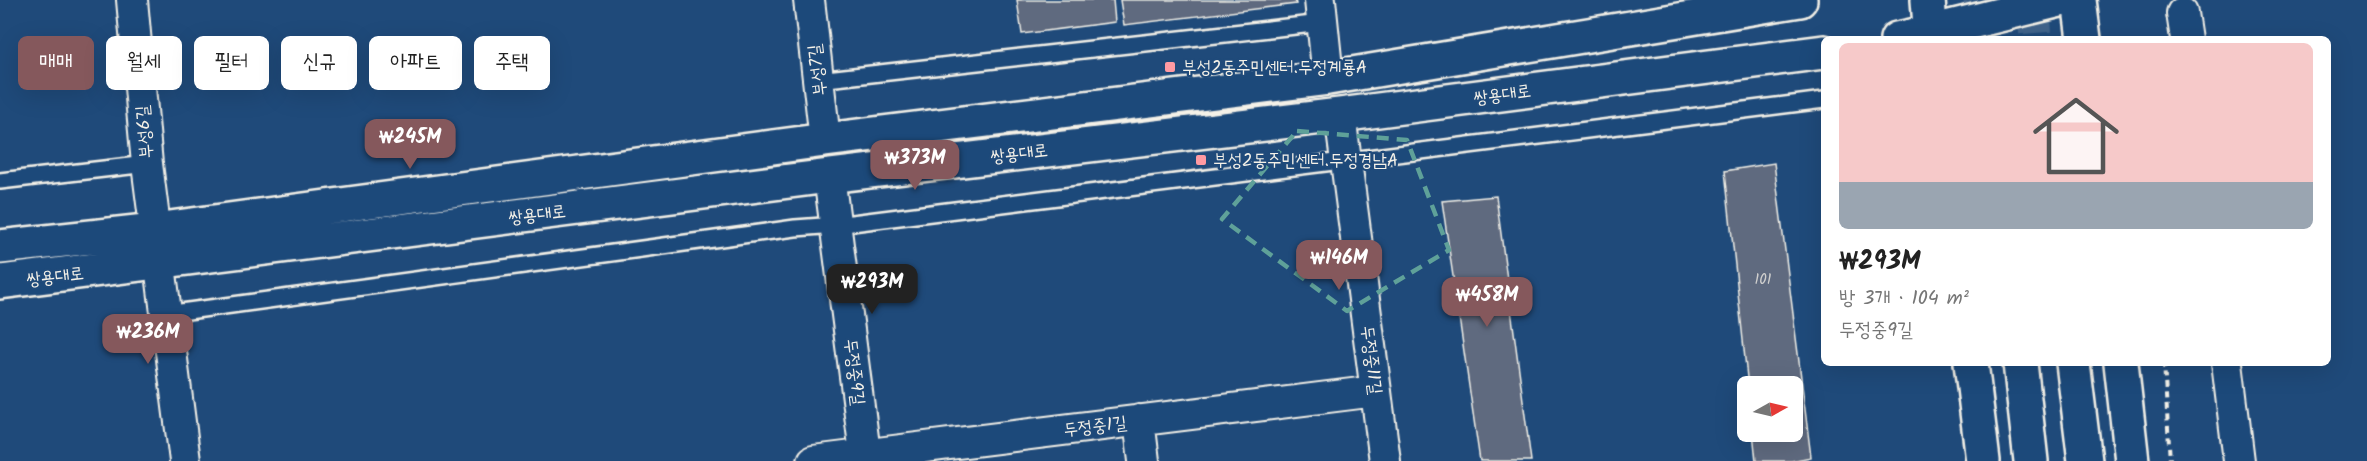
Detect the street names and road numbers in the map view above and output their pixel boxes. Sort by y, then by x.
street label: 부성7길 [801,42,836,97]
street label: 쌍용대로 [1472,77,1533,114]
street label: 부성6길 [129,103,162,160]
street label: 쌍용대로 [989,137,1050,172]
street label: 쌍용대로 [507,198,568,233]
street label: 쌍용대로 [25,260,86,295]
street label: 두정중11길 [1352,324,1389,397]
street label: 두정중9길 [835,337,872,408]
street label: 두정중1길 [1062,409,1129,446]

